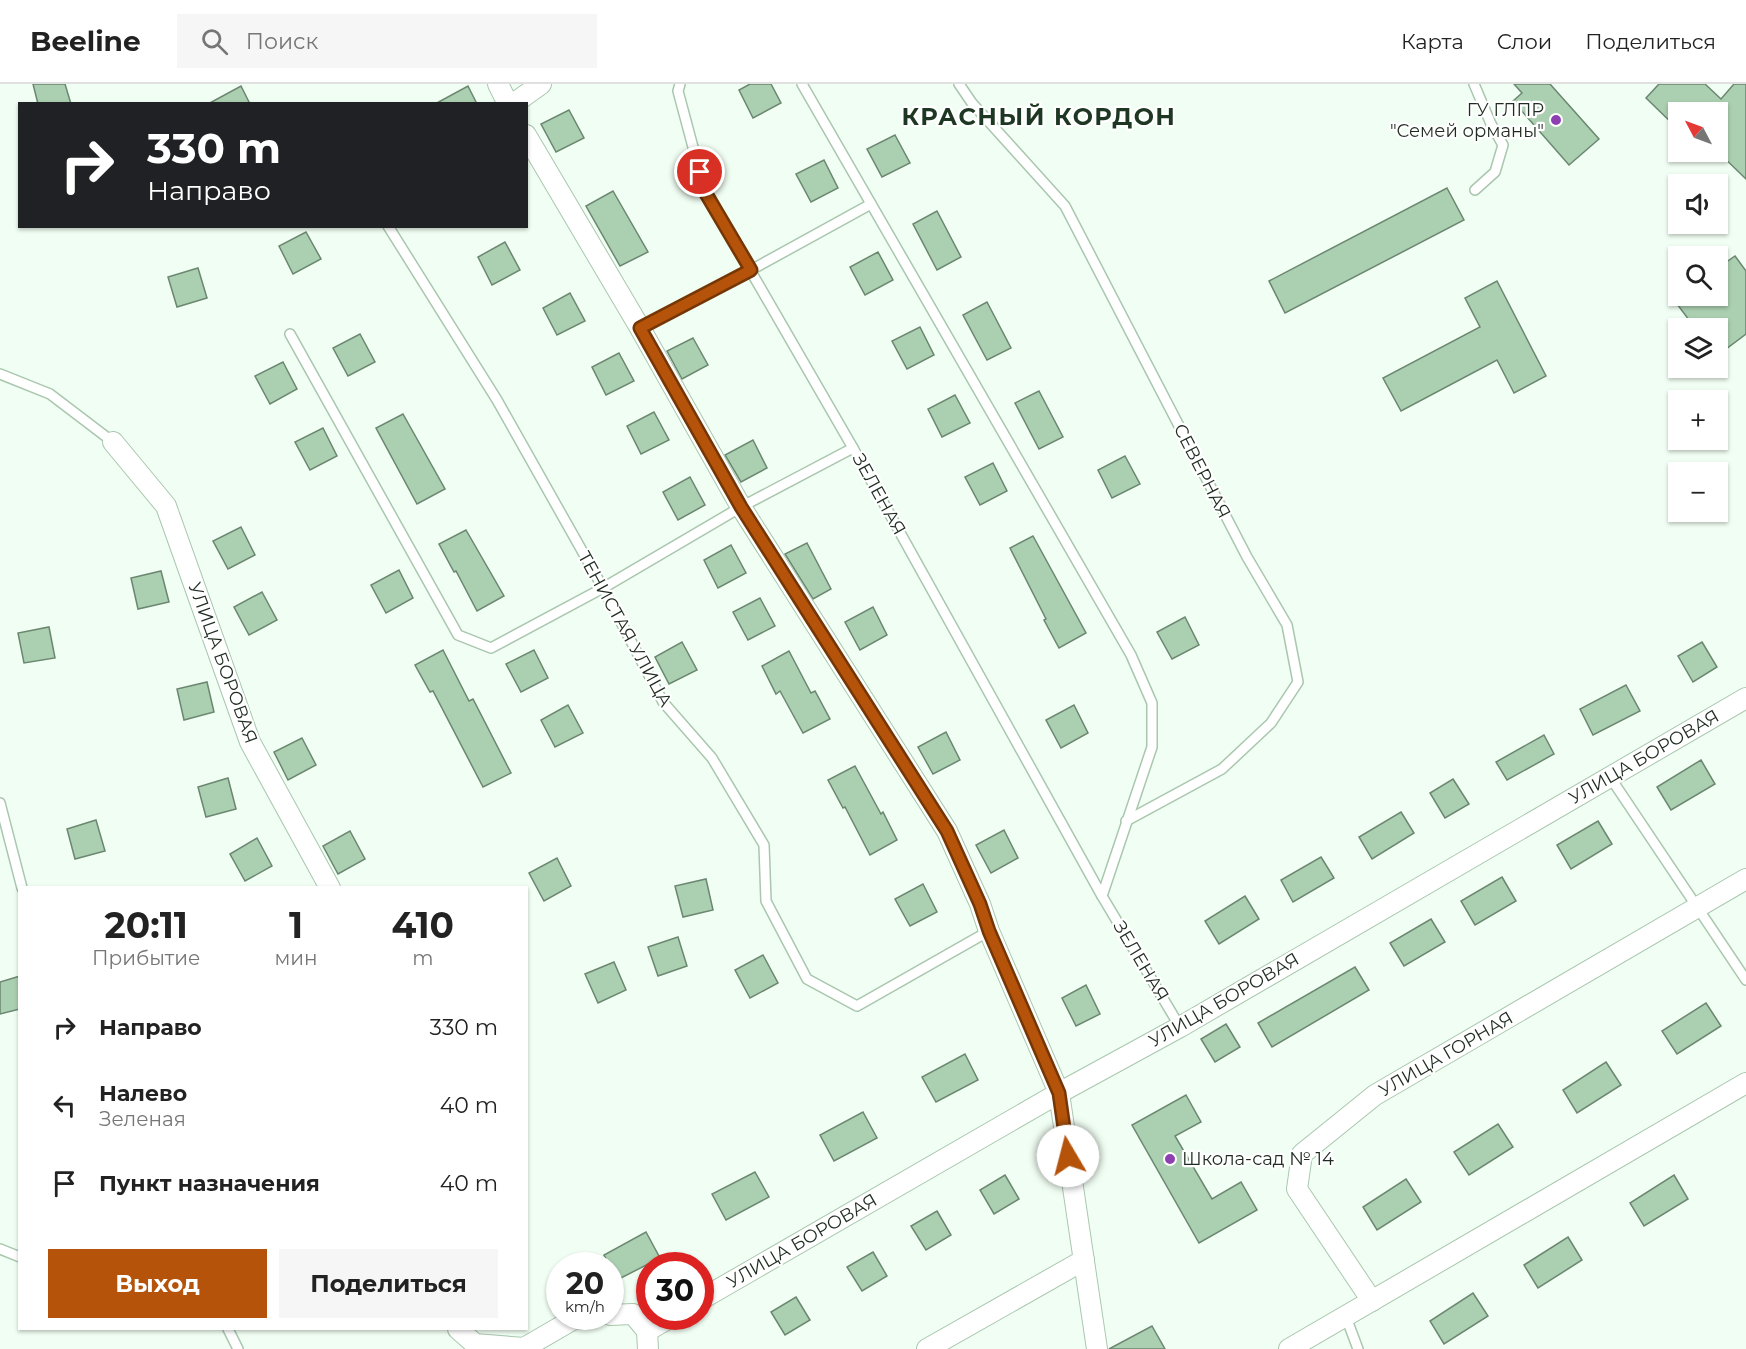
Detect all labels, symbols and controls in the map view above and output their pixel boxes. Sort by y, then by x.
search box [177,14,597,68]
text: Beeline [30,24,141,58]
icon: search [198,25,231,58]
text: Поиск [246,28,318,55]
text: Карта [1401,29,1464,54]
text: Слои [1497,29,1552,54]
text: Поделиться [1585,29,1716,54]
place label: ГУ ГЛПР "Семей орманы" [1390,99,1544,142]
district label: КРАСНЫЙ КОРДОН [902,102,1176,131]
north arrow [1668,102,1728,162]
map controls [1668,102,1728,522]
marker: ГУ ГЛПР "Семей орманы" [1549,113,1563,127]
text: 330 m [147,122,281,174]
icon: right [48,126,126,204]
pin [674,146,725,197]
icon: arrive [683,155,716,188]
text: Направо [147,174,271,207]
button: sound [1668,174,1728,234]
button: search [1668,246,1728,306]
button: layers [1668,318,1728,378]
button: + [1668,390,1728,450]
street label: СЕВЕРНАЯ [1169,420,1235,522]
street label: ЗЕЛЕНАЯ [848,449,910,539]
button: − [1668,462,1728,522]
street label: ТЕНИСТАЯ УЛИЦА [573,547,677,711]
street label: УЛИЦА БОРОВАЯ [184,580,262,746]
street label: УЛИЦА БОРОВАЯ [1565,705,1723,809]
text: 20:11 [105,903,188,947]
text: 1 [289,903,303,947]
text: 410 [392,903,454,947]
street label: ЗЕЛЕНАЯ [1108,917,1174,1005]
text: Прибытие [92,946,200,970]
text: мин [274,946,318,970]
text: m [412,946,433,970]
street label: УЛИЦА БОРОВАЯ [1145,948,1303,1052]
street label: УЛИЦА ГОРНАЯ [1375,1007,1517,1101]
icon: right [48,1011,81,1044]
text: Направо [99,1014,202,1041]
text: 330 m [430,1014,498,1041]
text: Налево [99,1080,187,1107]
icon: left [48,1089,81,1122]
text: 40 m [440,1092,498,1119]
text: Зеленая [99,1107,186,1131]
position arrow [1036,1124,1100,1188]
place label: Школа-сад № 14 [1182,1148,1334,1170]
marker: Школа-сад № 14 [1163,1152,1177,1166]
icon: arrive [48,1167,81,1200]
text: Пункт назначения [99,1170,320,1197]
text: 40 m [440,1170,498,1197]
street label: УЛИЦА БОРОВАЯ [723,1189,881,1293]
button: Выход [48,1249,267,1318]
button: Поделиться [279,1249,498,1318]
speed limit sign: 30 [636,1252,714,1330]
text: 20 [566,1265,604,1302]
text: km/h [565,1297,605,1316]

